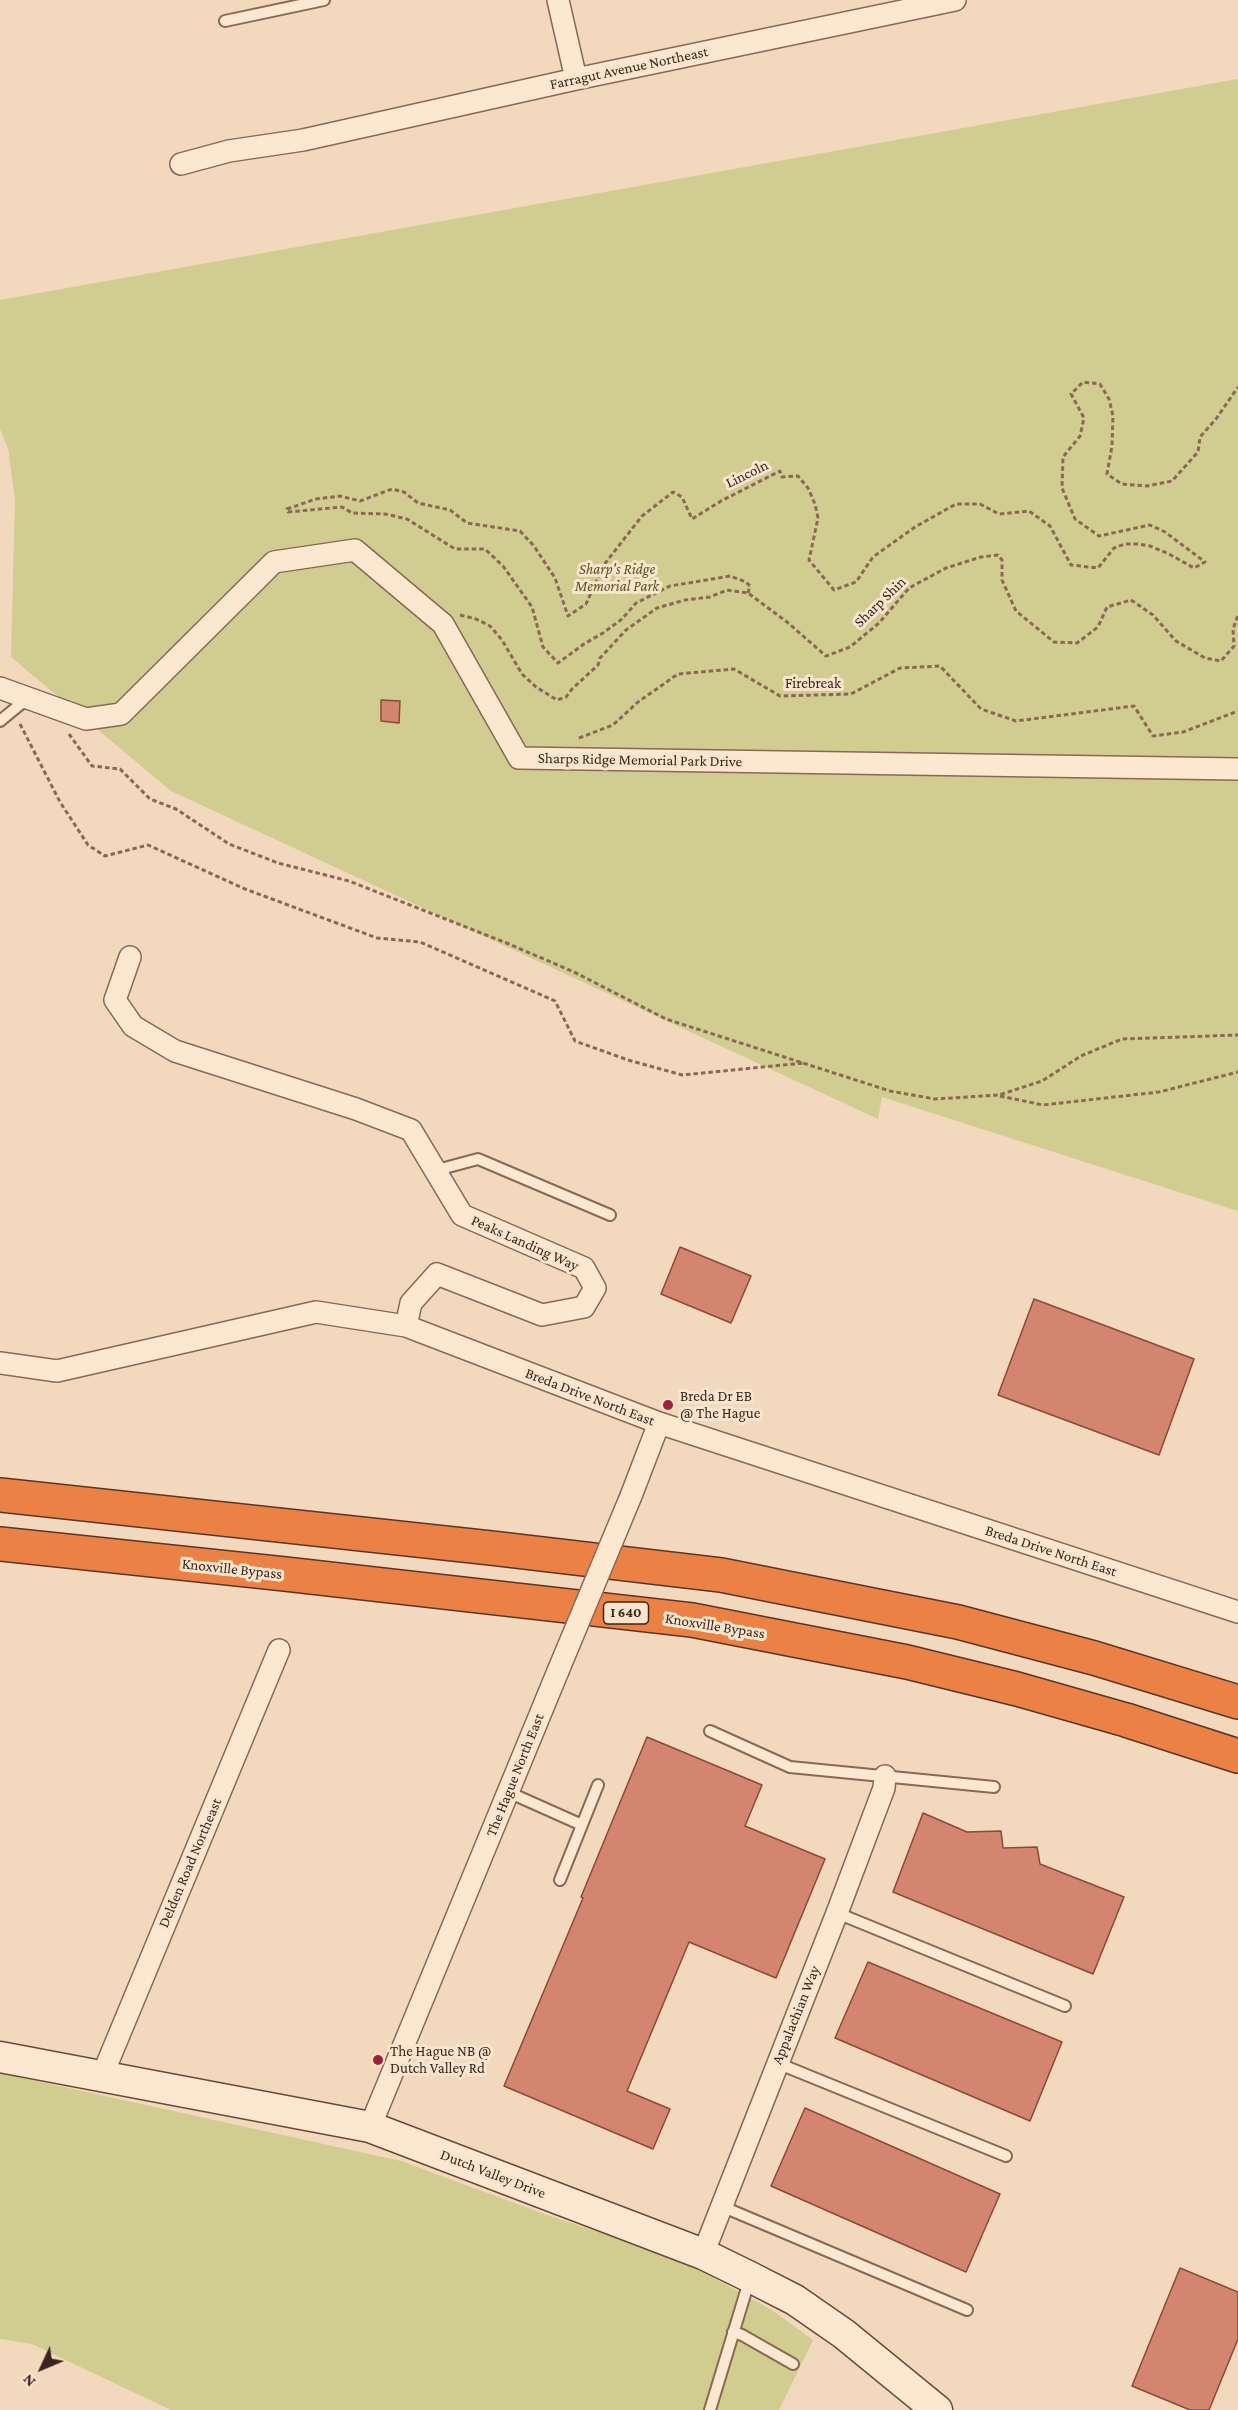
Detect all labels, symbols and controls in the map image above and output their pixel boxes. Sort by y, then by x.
street label: Farragut Avenue Northeast [548,42,710,94]
street label: Lincoln [723,456,771,492]
park label: Sharp's Ridge Memorial Park [575,560,659,595]
street label: Sharp Shin [850,573,910,631]
street label: Firebreak [785,674,841,692]
street label: Sharps Ridge Memorial Park Drive [538,749,742,771]
street label: Peaks Landing Way [468,1211,582,1275]
street label: Breda Drive North East [523,1364,657,1430]
place label: Breda Dr EB @ The Hague [680,1387,760,1422]
marker: Breda Dr EB @ The Hague [661,1398,675,1412]
street label: Breda Drive North East [983,1521,1119,1581]
street label: Knoxville Bypass [181,1555,283,1583]
road number: I 640 [604,1602,648,1624]
street label: Knoxville Bypass [664,1609,766,1643]
street label: The Hague North East [482,1711,548,1839]
street label: Delden Road Northeast [155,1795,225,1931]
street label: Appalachian Way [768,1963,824,2067]
place label: The Hague NB @ Dutch Valley Rd [390,2042,491,2077]
marker: The Hague NB @ Dutch Valley Rd [371,2053,385,2067]
street label: Dutch Valley Drive [438,2146,548,2202]
north arrow [12,2338,72,2398]
text: N [19,2371,39,2391]

